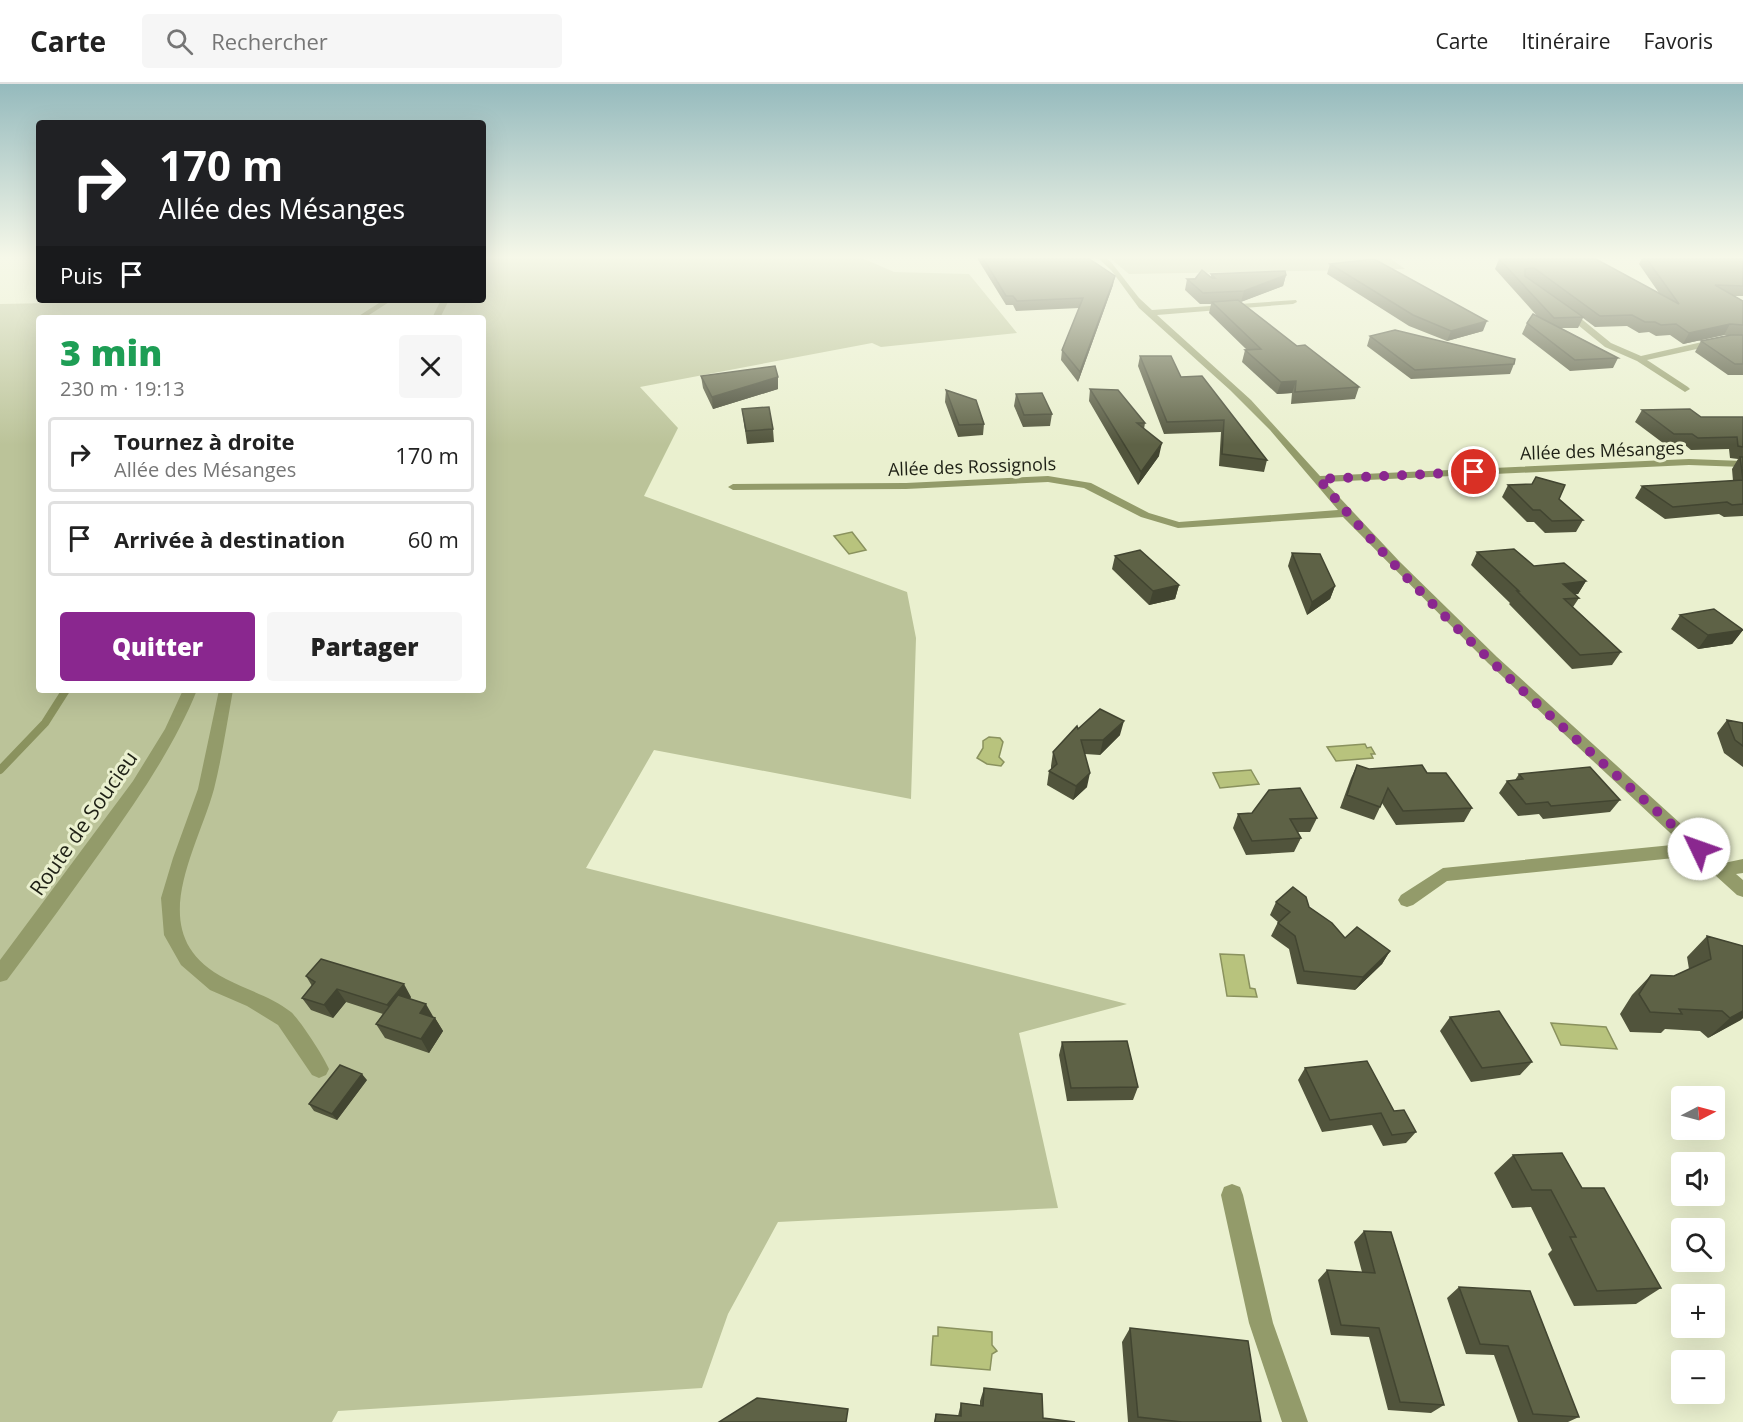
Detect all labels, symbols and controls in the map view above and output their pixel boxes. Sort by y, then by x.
search box [142,14,562,68]
text: Carte [30,22,106,60]
icon: search [163,25,196,58]
text: Rechercher [211,26,328,56]
text: Carte [1435,27,1488,55]
text: Itinéraire [1521,27,1610,55]
text: Favoris [1643,27,1713,55]
text: 170 m [159,136,283,193]
icon: right [60,144,138,222]
text: Allée des Mésanges [159,190,405,227]
icon: arrive [115,258,148,291]
text: Puis [60,260,103,290]
text: 3 min [60,328,162,377]
button: close [399,335,462,398]
text: 230 m · 19:13 [60,375,185,402]
text: Tournez à droite [114,426,295,456]
street label: Allée des Mésanges [1520,435,1684,465]
icon: right [63,438,96,471]
text: 170 m [395,440,459,470]
pin [1448,446,1499,497]
street label: Allée des Rossignols [888,451,1056,481]
icon: arrive [1457,455,1490,488]
text: Allée des Mésanges [114,456,296,483]
icon: arrive [63,522,96,555]
text: Arrivée à destination [114,524,345,554]
text: 60 m [408,524,459,554]
button: Quitter [60,612,255,681]
button: Partager [267,612,462,681]
street label: Route de Soucieu [23,745,143,901]
position arrow [1667,817,1731,881]
north arrow [1671,1086,1725,1140]
map controls [1671,1086,1725,1404]
button: sound [1671,1152,1725,1206]
button: search [1671,1218,1725,1272]
button: + [1671,1284,1725,1338]
button: − [1671,1350,1725,1404]

